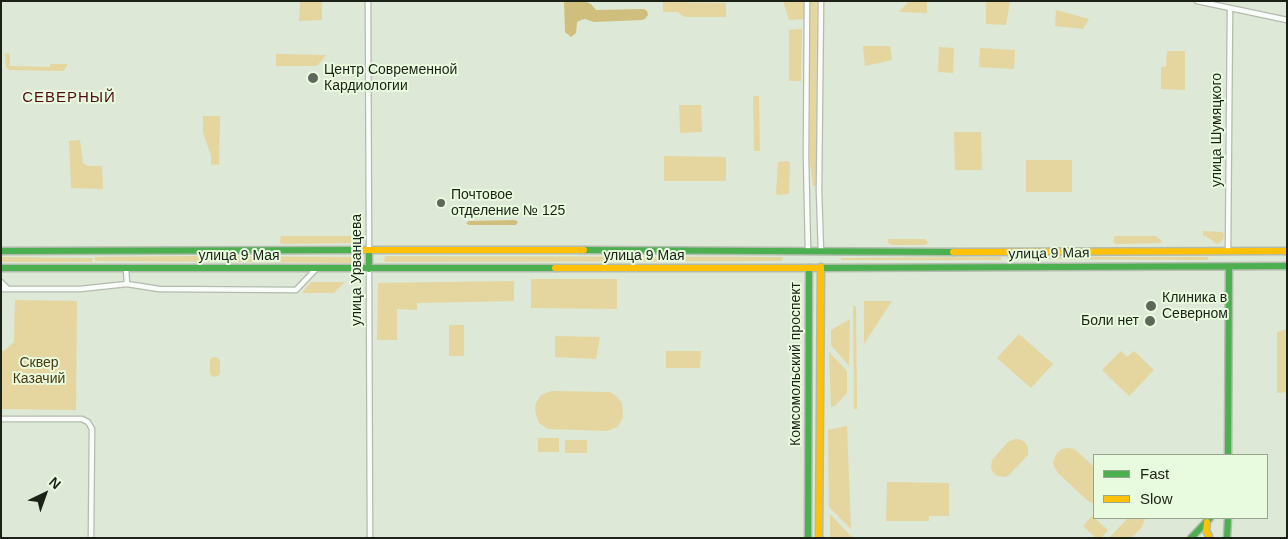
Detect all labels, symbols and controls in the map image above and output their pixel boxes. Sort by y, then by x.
place label: Центр Современной Кардиологии [324,62,457,94]
marker: Центр Современной Кардиологии [306,71,320,85]
street label: улица Шумяцкого [1209,73,1225,187]
district label: СЕВЕРНЫЙ [21,89,117,107]
place label: Почтовое отделение № 125 [451,187,565,220]
marker: Почтовое отделение № 125 [435,197,447,209]
street label: улица Урванцева [349,214,365,326]
street label: улица 9 Мая [1008,245,1090,263]
street label: улица 9 Мая [198,248,280,264]
street label: улица 9 Мая [603,248,685,264]
street label: Комсомольский проспект [788,282,804,446]
place label: Клиника в Северном [1162,290,1228,322]
marker: Клиника в Северном [1144,299,1158,313]
place label: Боли нет [1081,313,1139,329]
marker: Боли нет [1143,314,1157,328]
park label: Сквер Казачий [13,355,65,388]
legend [1093,454,1268,519]
text: Fast [1140,465,1169,482]
north arrow [20,469,70,519]
text: N [46,474,64,492]
text: Slow [1140,490,1173,507]

